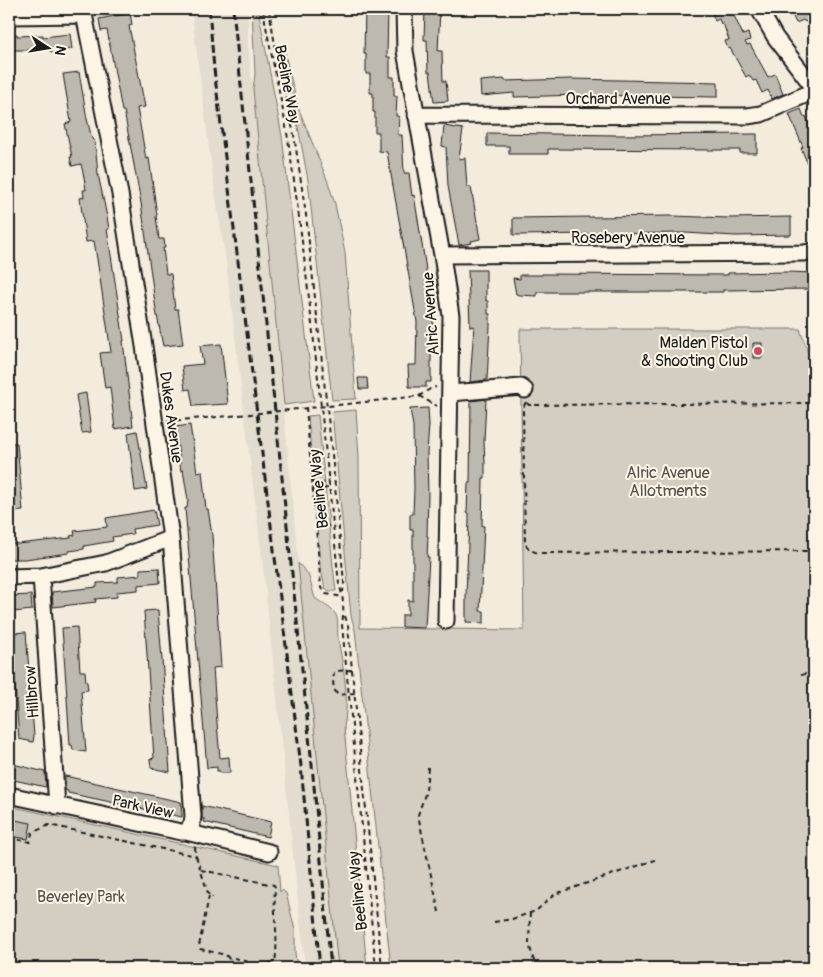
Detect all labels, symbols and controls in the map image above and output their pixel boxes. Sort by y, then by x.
north arrow [22,22,72,72]
street label: Beeline Way [270,43,304,125]
text: N [51,44,70,57]
street label: Orchard Avenue [566,89,671,109]
street label: Rosebery Avenue [571,228,685,248]
street label: Alric Avenue [418,271,444,356]
place label: Malden Pistol & Shooting Club [641,333,748,371]
marker: Malden Pistol & Shooting Club [752,345,764,357]
street label: Dukes Avenue [155,370,187,464]
street label: Beeline Way [305,448,333,530]
park label: Alric Avenue Allotments [626,463,710,501]
street label: Hillbrow [20,665,44,719]
street label: Park View [110,791,176,823]
street label: Beeline Way [344,850,372,932]
park label: Beverley Park [37,887,125,907]

